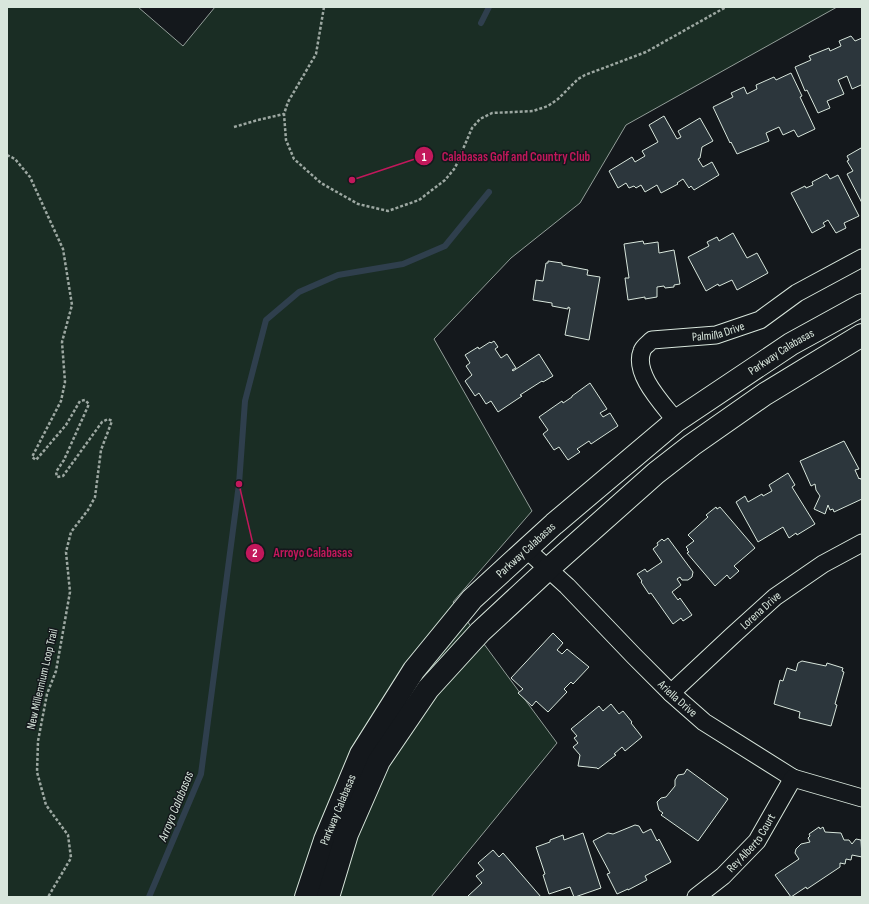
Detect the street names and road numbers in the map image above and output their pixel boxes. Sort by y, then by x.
street label: Palmilla Drive [691,319,747,345]
street label: Parkway Calabasas [745,326,817,379]
street label: Parkway Calabasas [493,519,559,581]
street label: Lorena Drive [737,588,784,633]
street label: New Millennium Loop Trail [24,627,61,731]
street label: Ariella Drive [654,676,700,721]
street label: Parkway Calabasas [317,772,360,847]
street label: Rey Alberto Court [724,811,779,876]

